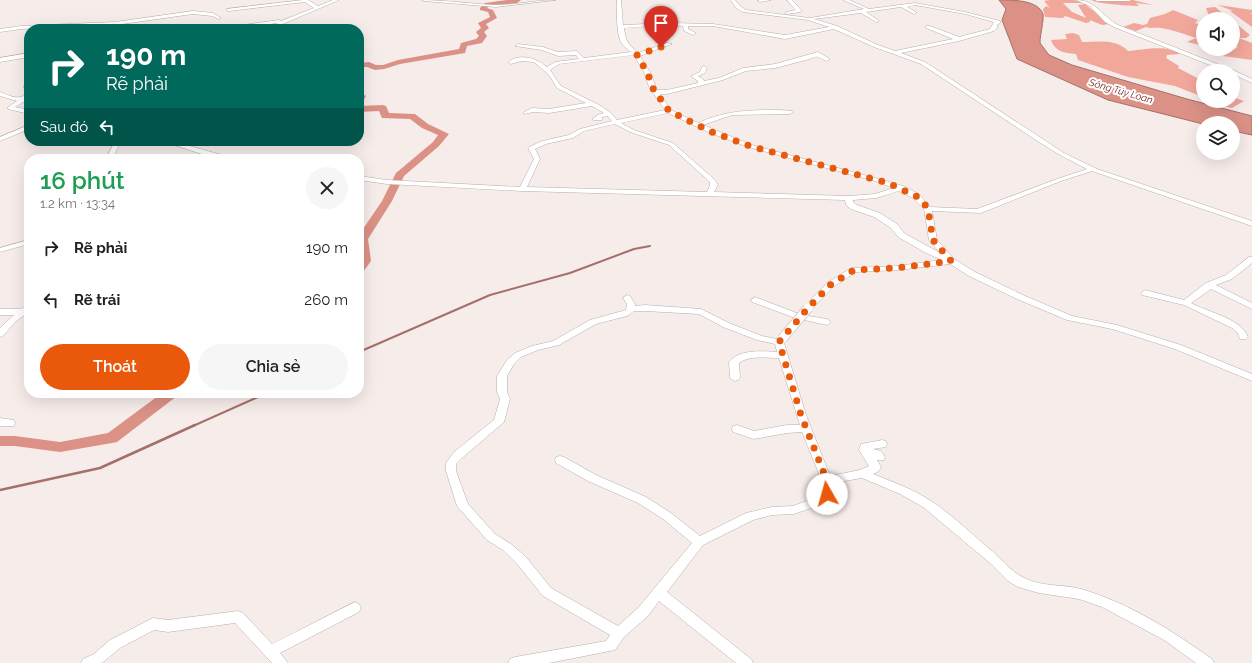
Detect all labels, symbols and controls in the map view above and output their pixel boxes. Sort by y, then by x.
pin [644,6,678,47]
icon: arrive [650,12,672,34]
map controls [1196,12,1240,160]
button: sound [1196,12,1240,56]
text: 190 m [106,39,186,72]
icon: right [40,40,92,92]
button: search [1196,64,1240,108]
text: Rẽ phải [106,73,168,94]
water label: Sông Túy Loan [1087,76,1155,105]
icon: left [96,116,118,138]
button: layers [1196,116,1240,160]
text: Sau đó [40,118,88,136]
text: 16 phút [40,166,125,195]
button: close [306,167,348,209]
text: 1.2 km · 13:34 [40,196,115,211]
icon: right [40,237,62,259]
text: Rẽ phải [74,239,127,257]
text: 190 m [306,239,348,257]
icon: left [40,289,62,311]
text: Rẽ trái [74,291,120,309]
text: 260 m [304,291,348,309]
button: Thoát [40,344,190,390]
button: Chia sẻ [198,344,348,390]
position arrow [806,473,848,515]

